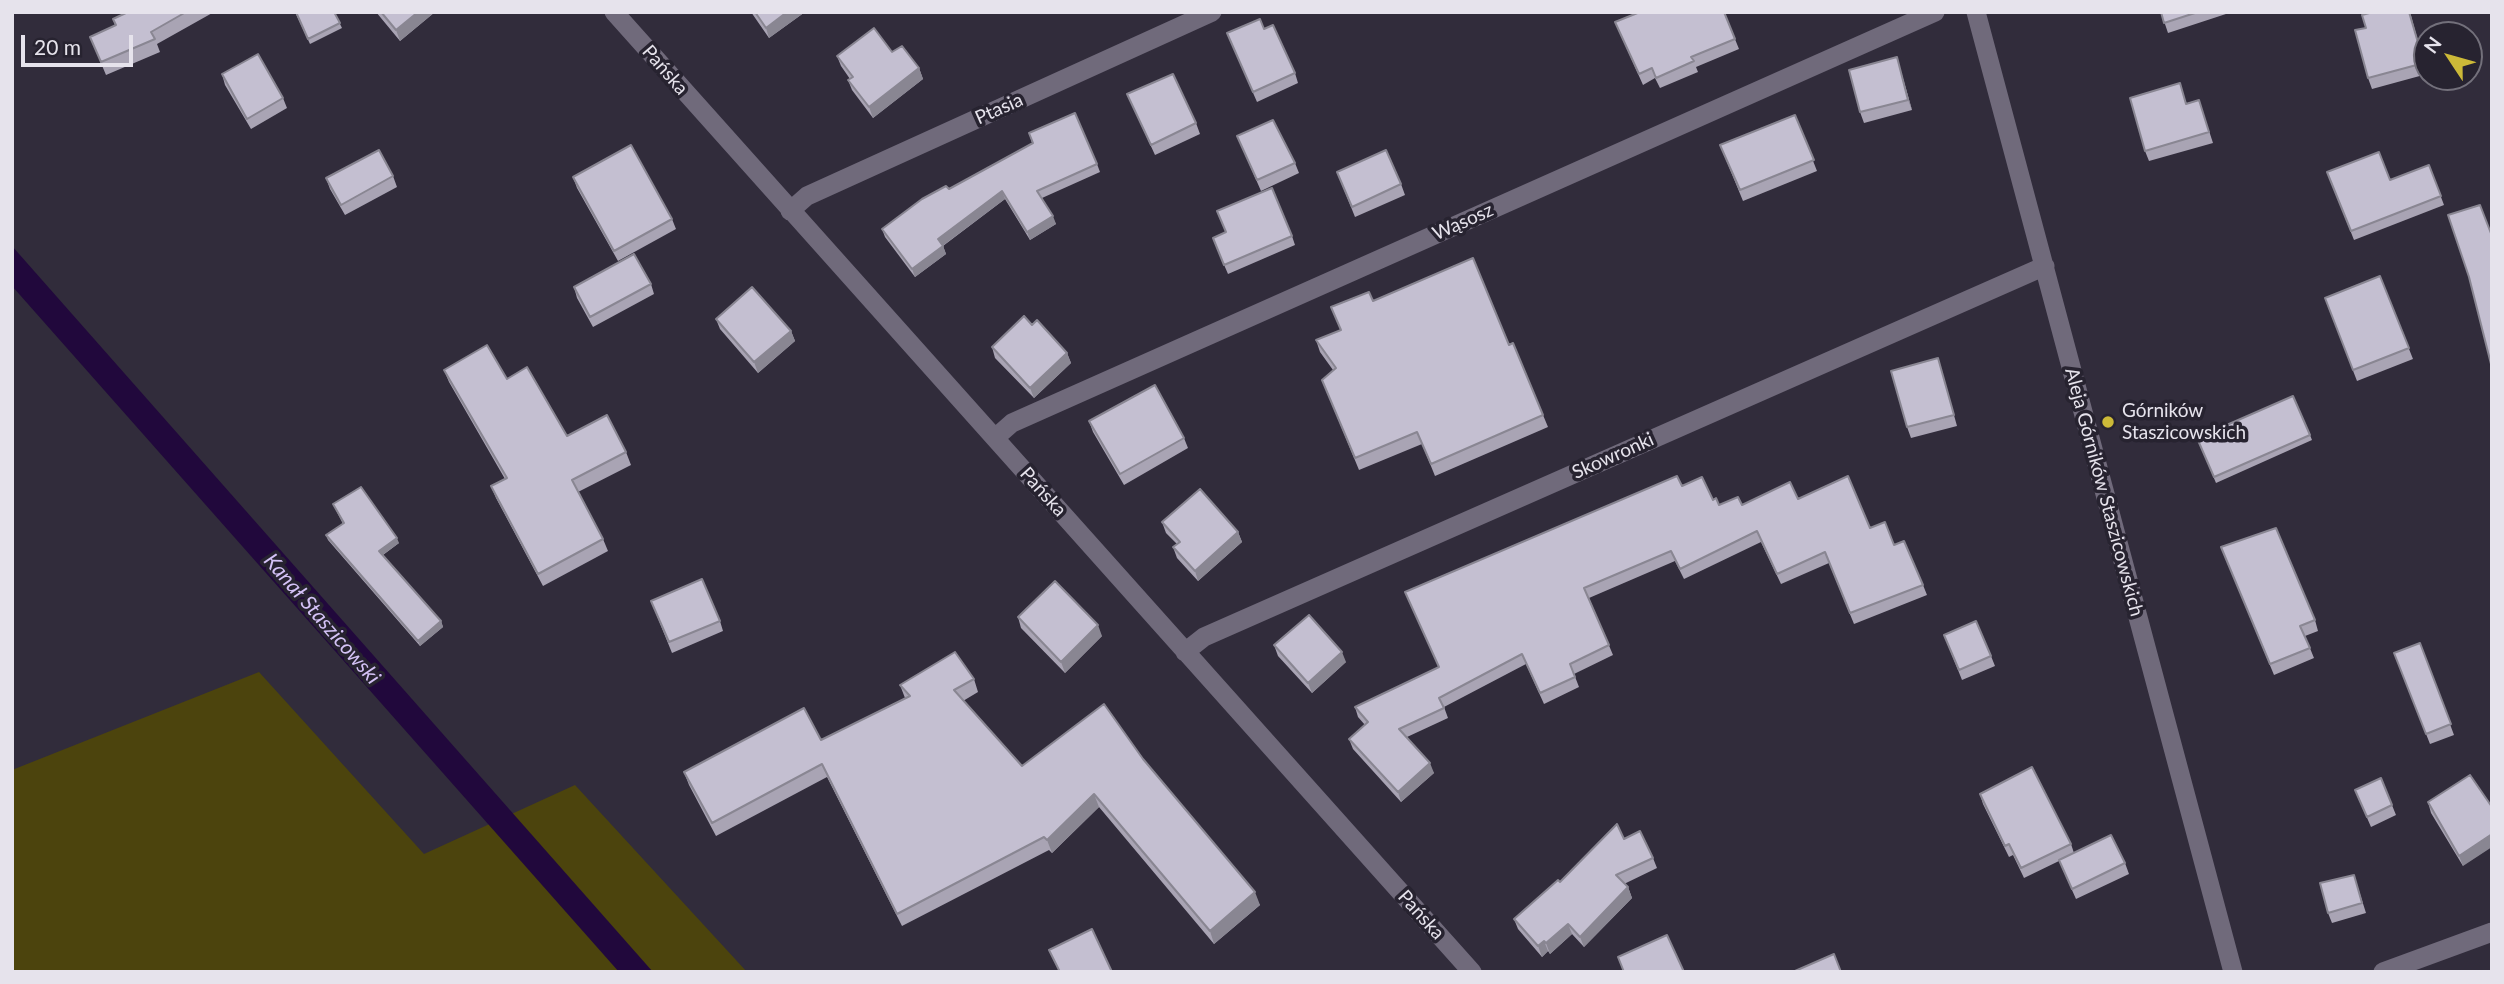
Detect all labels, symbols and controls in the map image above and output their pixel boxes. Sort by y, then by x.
scale bar [24,21,136,65]
north arrow [2413,21,2483,91]
text: N [2419,32,2446,57]
text: 20 m [34,34,81,59]
street label: Pańska [637,40,693,100]
street label: Ptasia [972,88,1026,130]
street label: Wąsosz [1429,199,1497,245]
street label: Aleja Górników Staszicowskich [2060,365,2148,619]
place label: Górników Staszicowskich [2122,400,2246,444]
marker: Górników Staszicowskich [2100,414,2116,430]
street label: Skowronki [1569,428,1657,484]
street label: Pańska [1015,463,1071,521]
water label: Kanał Staszicowski [258,549,386,689]
street label: Pańska [1393,886,1449,944]

